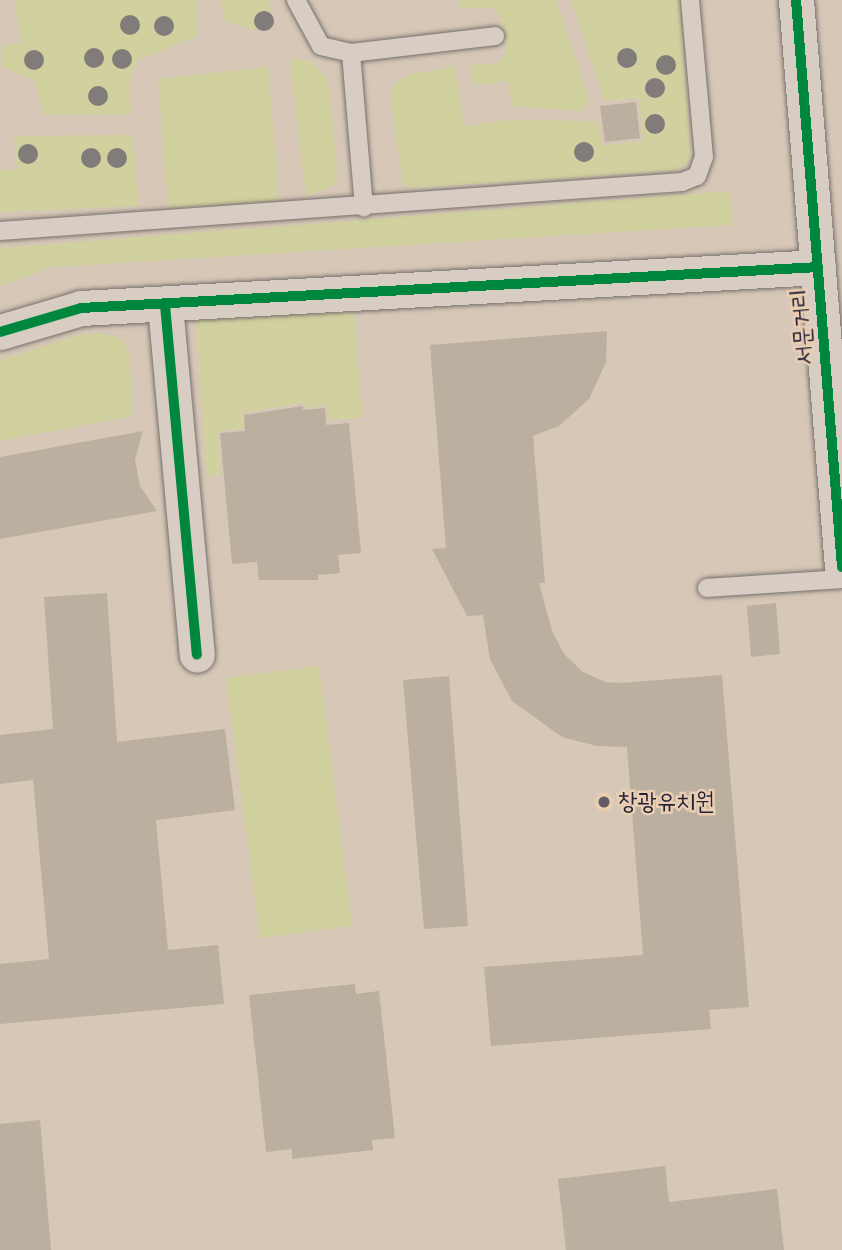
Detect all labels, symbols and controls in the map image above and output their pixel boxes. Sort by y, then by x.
street label: 서문거리 [784,287,820,367]
place label: 창광유치원 [618,788,715,816]
marker: 창광유치원 [596,794,612,810]

